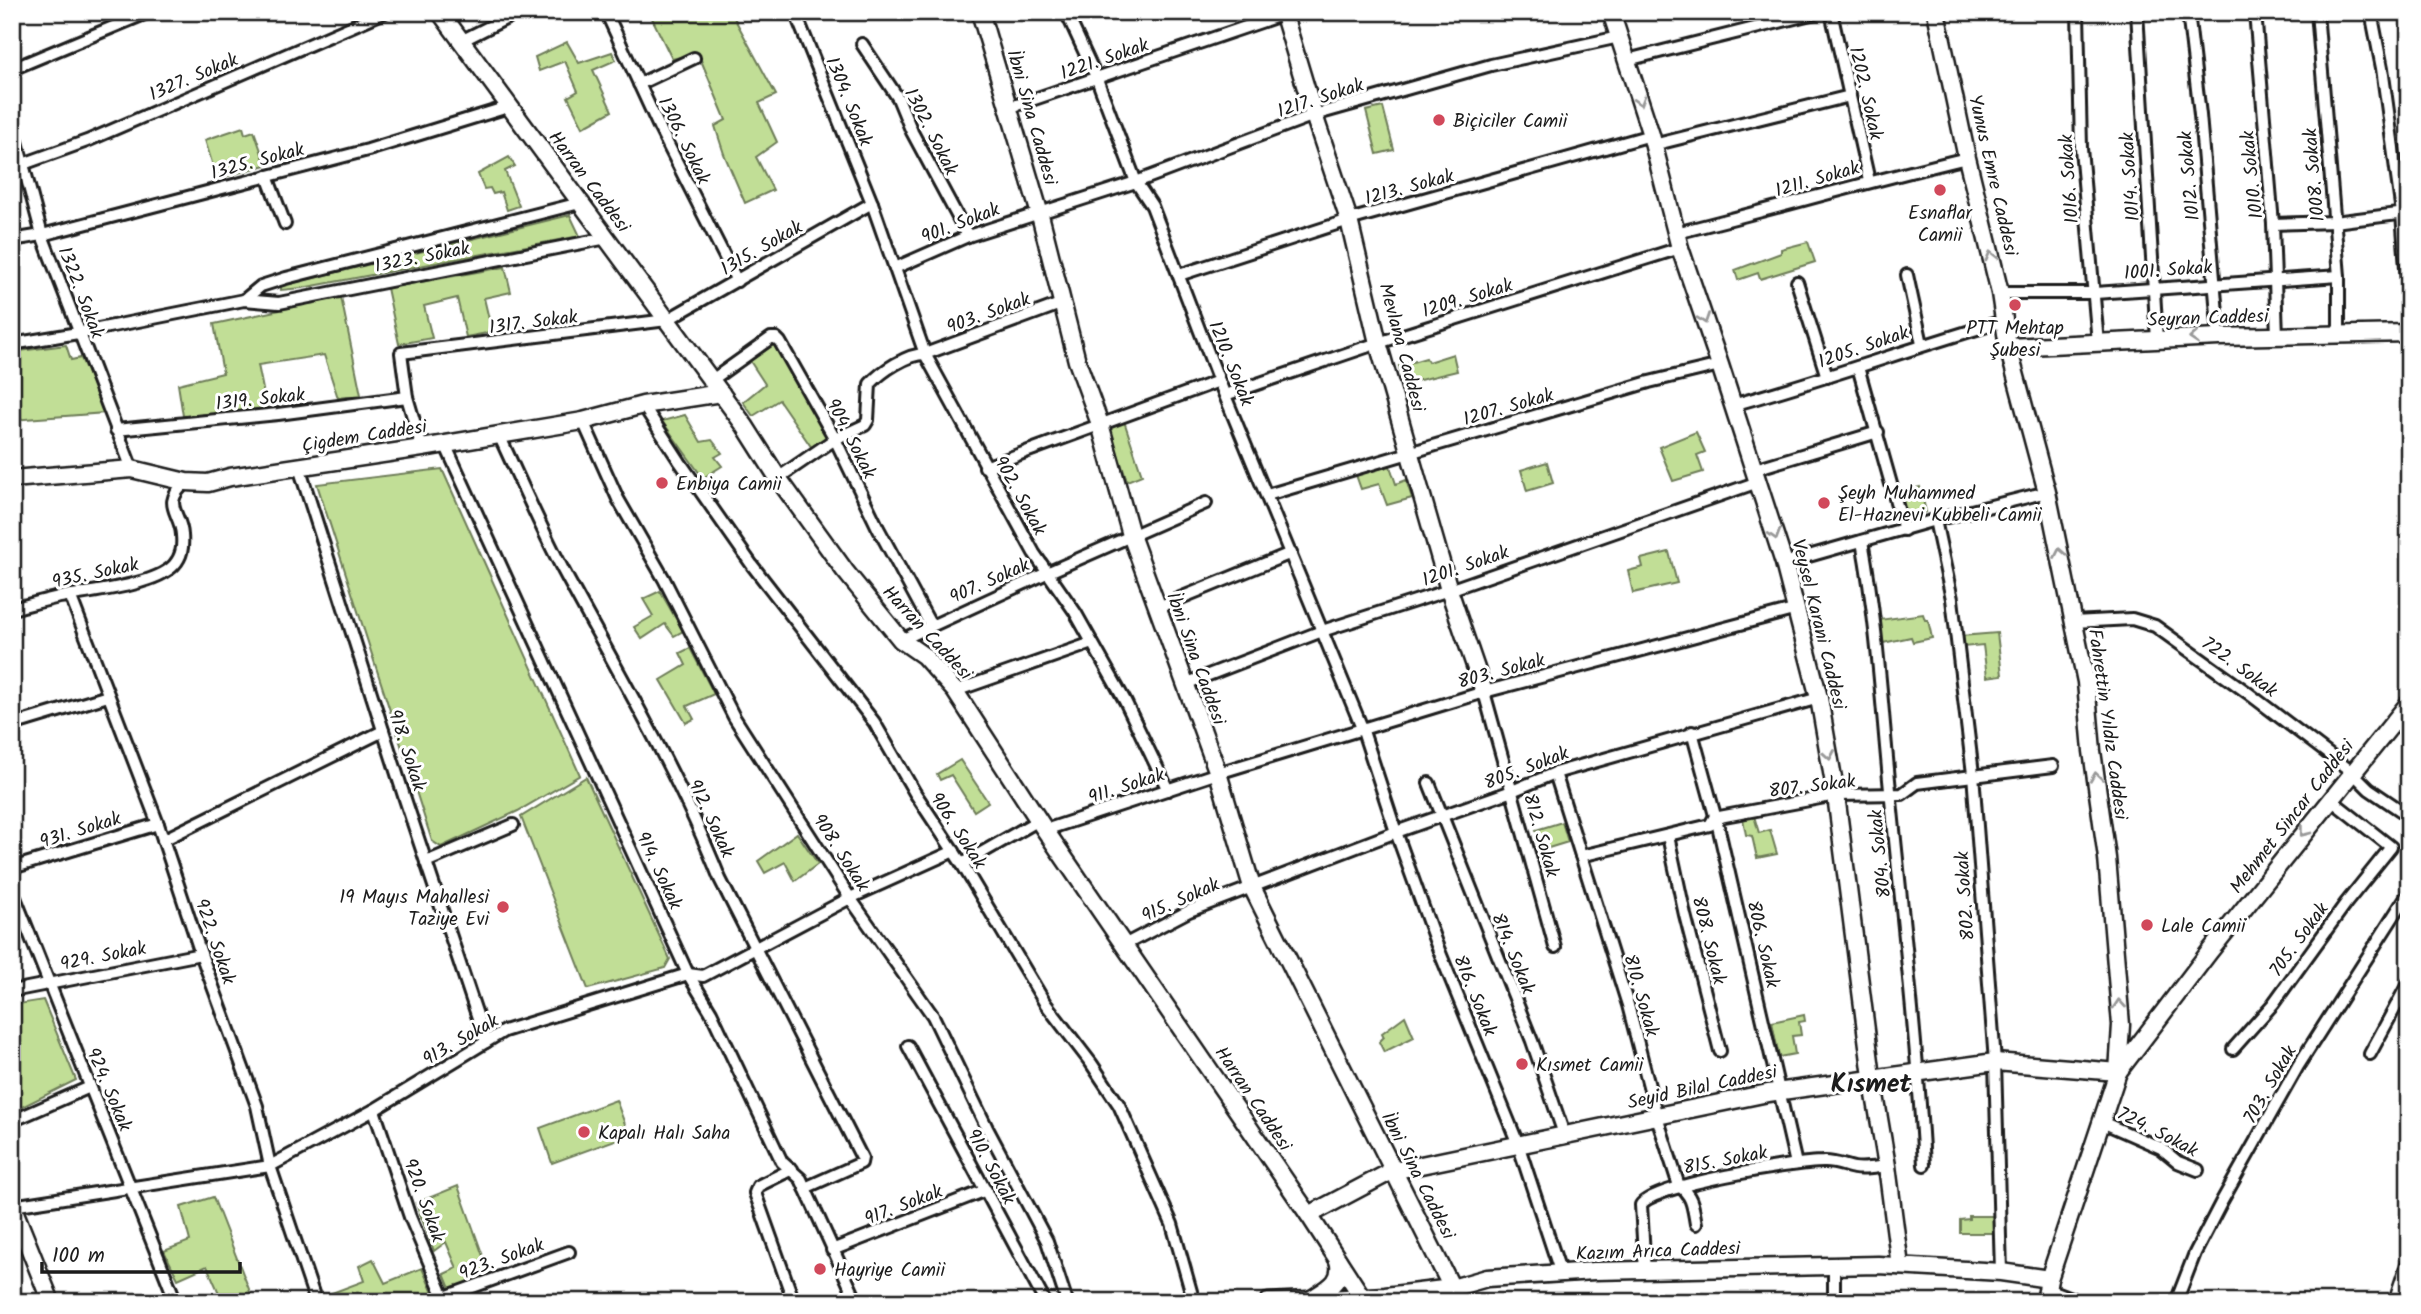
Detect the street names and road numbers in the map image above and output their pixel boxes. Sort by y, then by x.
street label: 1221. Sokak [1056,31,1153,89]
street label: 1202. Sokak [1840,44,1890,143]
street label: 1327. Sokak [145,46,243,110]
street label: İbni Sina Caddesi [997,46,1065,190]
street label: 1304. Sokak [817,52,880,151]
street label: 1217. Sokak [1274,71,1368,127]
street label: 1302. Sokak [895,83,965,181]
street label: 1306. Sokak [649,92,717,190]
street label: Yunus Emre Caddesi [1959,92,2025,260]
street label: Harran Caddesi [540,125,638,241]
street label: 1008. Sokak [2296,127,2334,223]
street label: 1010. Sokak [2233,129,2273,220]
street label: 1012. Sokak [2171,130,2209,222]
street label: 1014. Sokak [2113,131,2149,223]
street label: 1016. Sokak [2052,133,2088,225]
street label: 1325. Sokak [207,135,308,189]
street label: 1211. Sokak [1772,154,1863,206]
street label: 1213. Sokak [1362,162,1458,214]
street label: 901. Sokak [917,195,1005,253]
street label: 1315. Sokak [715,213,809,284]
street label: 1323. Sokak [372,234,473,282]
street label: 1322. Sokak [49,242,111,343]
street label: 1001. Sokak [2123,253,2213,289]
street label: 1209. Sokak [1419,271,1517,327]
street label: Mevlana Caddesi [1369,280,1433,417]
street label: 903. Sokak [943,285,1035,343]
street label: Seyran Caddesi [2147,302,2270,336]
street label: 1317. Sokak [487,303,579,343]
street label: 1210. Sokak [1199,316,1261,411]
street label: 1205. Sokak [1814,318,1913,377]
street label: 1319. Sokak [214,380,306,420]
street label: 1207. Sokak [1460,381,1557,435]
street label: 904. Sokak [817,393,883,484]
street label: Çigdem Caddesi [300,412,430,462]
street label: 902. Sokak [985,450,1054,542]
street label: Veysel Karani Caddesi [1782,536,1854,714]
street label: 1201. Sokak [1418,538,1513,596]
street label: 935. Sokak [49,550,142,598]
street label: 907. Sokak [945,551,1035,613]
street label: Harran Caddesi [874,579,980,689]
street label: İbni Sina Caddesi [1157,588,1234,731]
street label: Fahrettin Yıldız Caddesi [2079,627,2135,823]
street label: 722. Sokak [2194,630,2283,706]
street label: 803. Sokak [1454,646,1549,698]
street label: 918. Sokak [379,706,433,795]
street label: Mehmet Sincar Caddesi [2223,732,2363,901]
street label: 805. Sokak [1480,739,1574,799]
street label: 911. Sokak [1085,760,1169,813]
street label: 807. Sokak [1767,767,1857,807]
street label: 912. Sokak [679,775,742,863]
street label: 906. Sokak [921,786,994,876]
street label: 812. Sokak [1514,790,1566,881]
street label: 931. Sokak [36,804,125,857]
street label: 908. Sokak [804,808,877,898]
street label: 804. Sokak [1861,808,1901,900]
street label: 914. Sokak [627,827,689,915]
street label: 802. Sokak [1948,850,1984,942]
street label: 915. Sokak [1137,870,1225,931]
street label: 808. Sokak [1683,893,1734,988]
street label: 922. Sokak [185,895,243,989]
street label: 705. Sokak [2262,896,2337,984]
street label: 806. Sokak [1737,898,1787,991]
street label: 814. Sokak [1482,909,1542,999]
street label: 929. Sokak [58,934,149,980]
street label: 816. Sokak [1444,950,1504,1041]
street label: 810. Sokak [1614,951,1666,1040]
street label: 913. Sokak [417,1007,505,1075]
street label: Harran Caddesi [1206,1040,1300,1159]
street label: 703. Sokak [2236,1040,2305,1130]
street label: 924. Sokak [77,1043,139,1136]
street label: Seyid Bilal Caddesi [1625,1057,1781,1118]
street label: 724. Sokak [2111,1099,2203,1166]
street label: İbni Sina Caddesi [1372,1107,1463,1246]
street label: 910. Sokak [958,1124,1023,1210]
street label: 815. Sokak [1681,1138,1770,1184]
street label: 920. Sokak [394,1155,452,1247]
street label: 917. Sokak [860,1177,947,1234]
street label: 923. Sokak [455,1231,549,1289]
street label: Kazım Arıca Caddesi [1575,1234,1742,1270]

